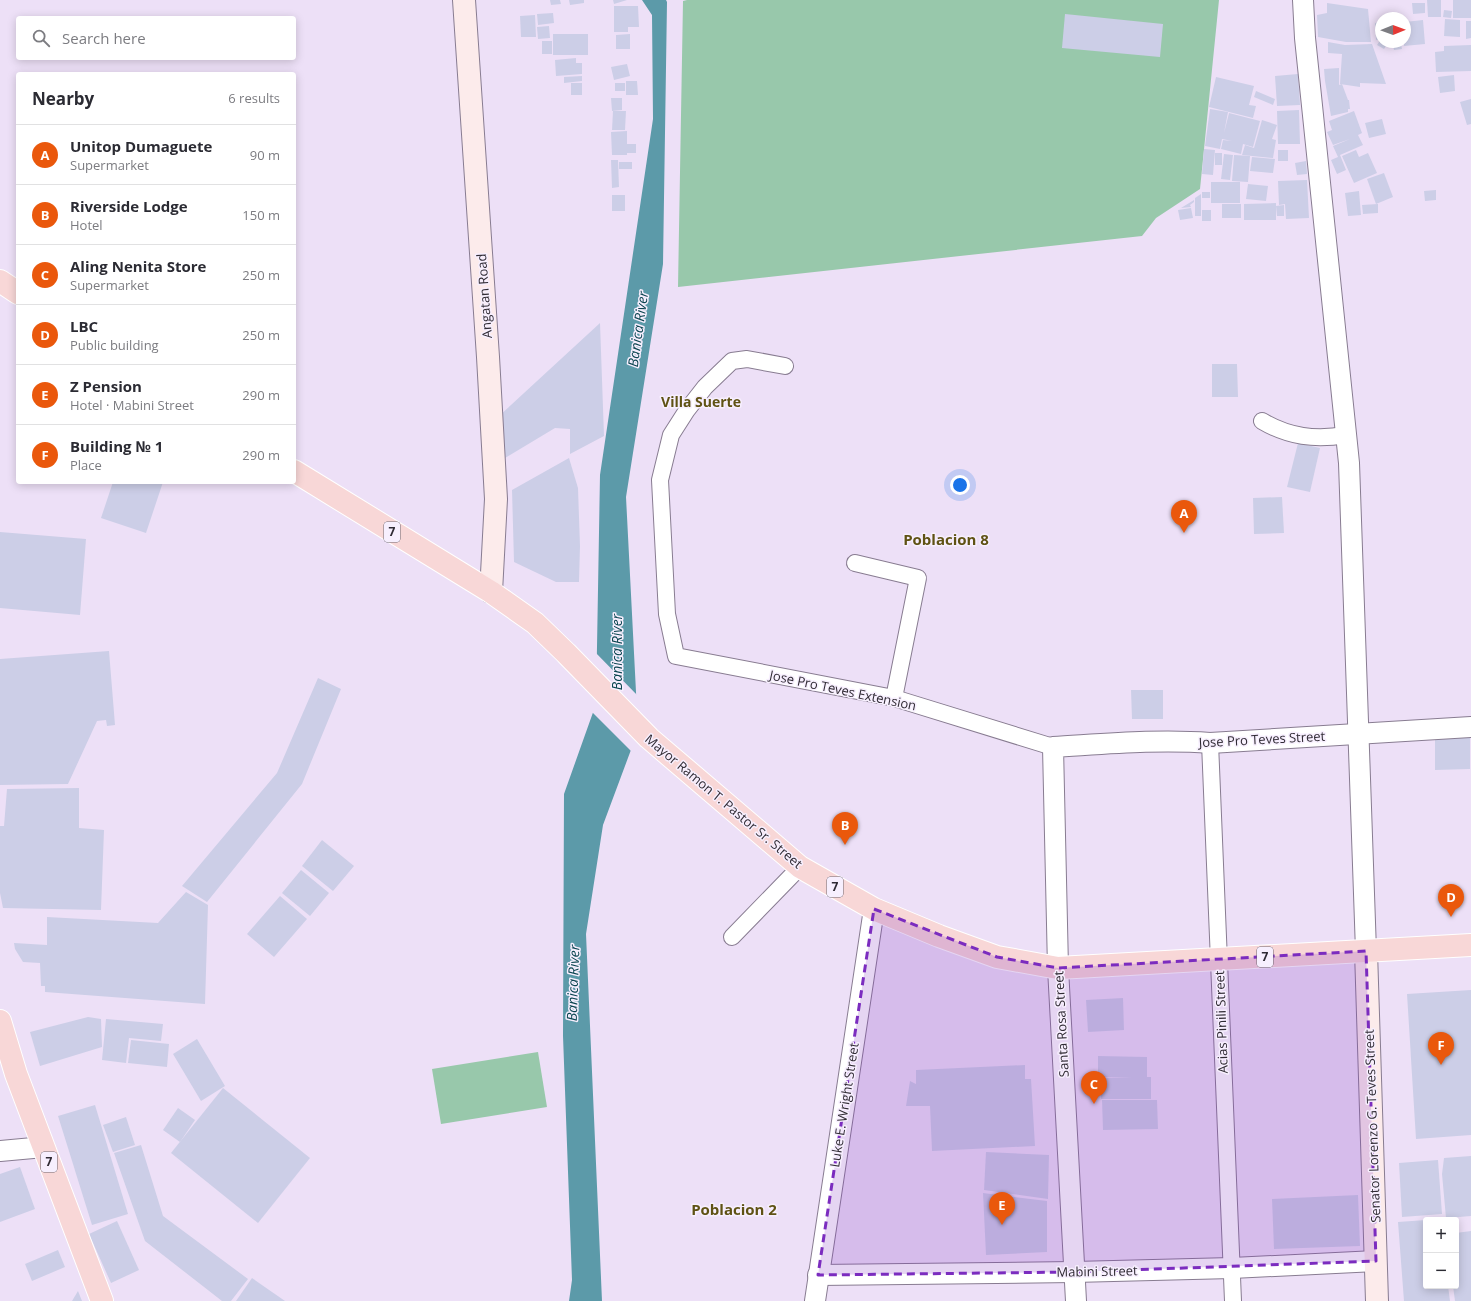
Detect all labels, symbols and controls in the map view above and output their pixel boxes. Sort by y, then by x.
north arrow [1375,12,1411,48]
search box [16,16,296,60]
icon: search [30,27,52,49]
text: Search here [62,28,146,48]
text: Nearby [32,87,94,110]
text: 6 results [228,89,280,107]
text: Unitop Dumaguete [70,136,212,156]
text: A [41,146,49,164]
text: 90 m [250,146,280,164]
text: Supermarket [70,156,149,174]
text: Riverside Lodge [70,196,188,216]
text: B [41,206,49,224]
text: 150 m [242,206,280,224]
text: Hotel [70,216,103,234]
street label: Angatan Road [472,253,496,339]
text: Aling Nenita Store [70,256,206,276]
text: C [41,266,49,284]
text: 250 m [242,266,280,284]
text: Supermarket [70,276,149,294]
water label: Banica River [623,289,652,368]
text: LBC [70,316,98,336]
text: D [40,326,50,344]
text: 250 m [242,326,280,344]
text: Public building [70,336,159,354]
text: Z Pension [70,376,142,396]
text: E [41,386,49,404]
text: 290 m [242,386,280,404]
district label: Villa Suerte [661,392,741,411]
text: Hotel · Mabini Street [70,396,194,414]
text: Building № 1 [70,436,163,456]
text: F [41,446,49,464]
text: 290 m [242,446,280,464]
text: Place [70,456,102,474]
your location [950,475,970,495]
pin: A [1171,500,1197,533]
road number: 7 [384,522,400,542]
district label: Poblacion 8 [903,529,989,549]
water label: Banica River [607,613,626,690]
street label: Jose Pro Teves Extension [766,665,918,714]
street label: Jose Pro Teves Street [1196,727,1326,751]
street label: Mayor Ramon T. Pastor Sr. Street [642,730,807,872]
pin: B [832,812,858,845]
road number: 7 [827,877,843,897]
pin: D [1438,884,1464,917]
water label: Banica River [562,944,583,1021]
road number: 7 [1257,947,1273,967]
street label: Santa Rosa Street [1049,970,1073,1078]
street label: Acias Pinili Street [1210,970,1232,1074]
street label: Senator Lorenzo G. Teves Street [1360,1029,1384,1223]
pin: F [1428,1032,1454,1065]
street label: Luke E. Wright Street [825,1041,863,1169]
pin: C [1081,1071,1107,1104]
road number: 7 [41,1152,57,1172]
pin: E [989,1192,1015,1225]
district label: Poblacion 2 [691,1199,777,1219]
map controls [1423,1217,1459,1289]
button: + [1423,1217,1459,1253]
button: − [1423,1253,1459,1289]
street label: Mabini Street [1056,1261,1138,1281]

